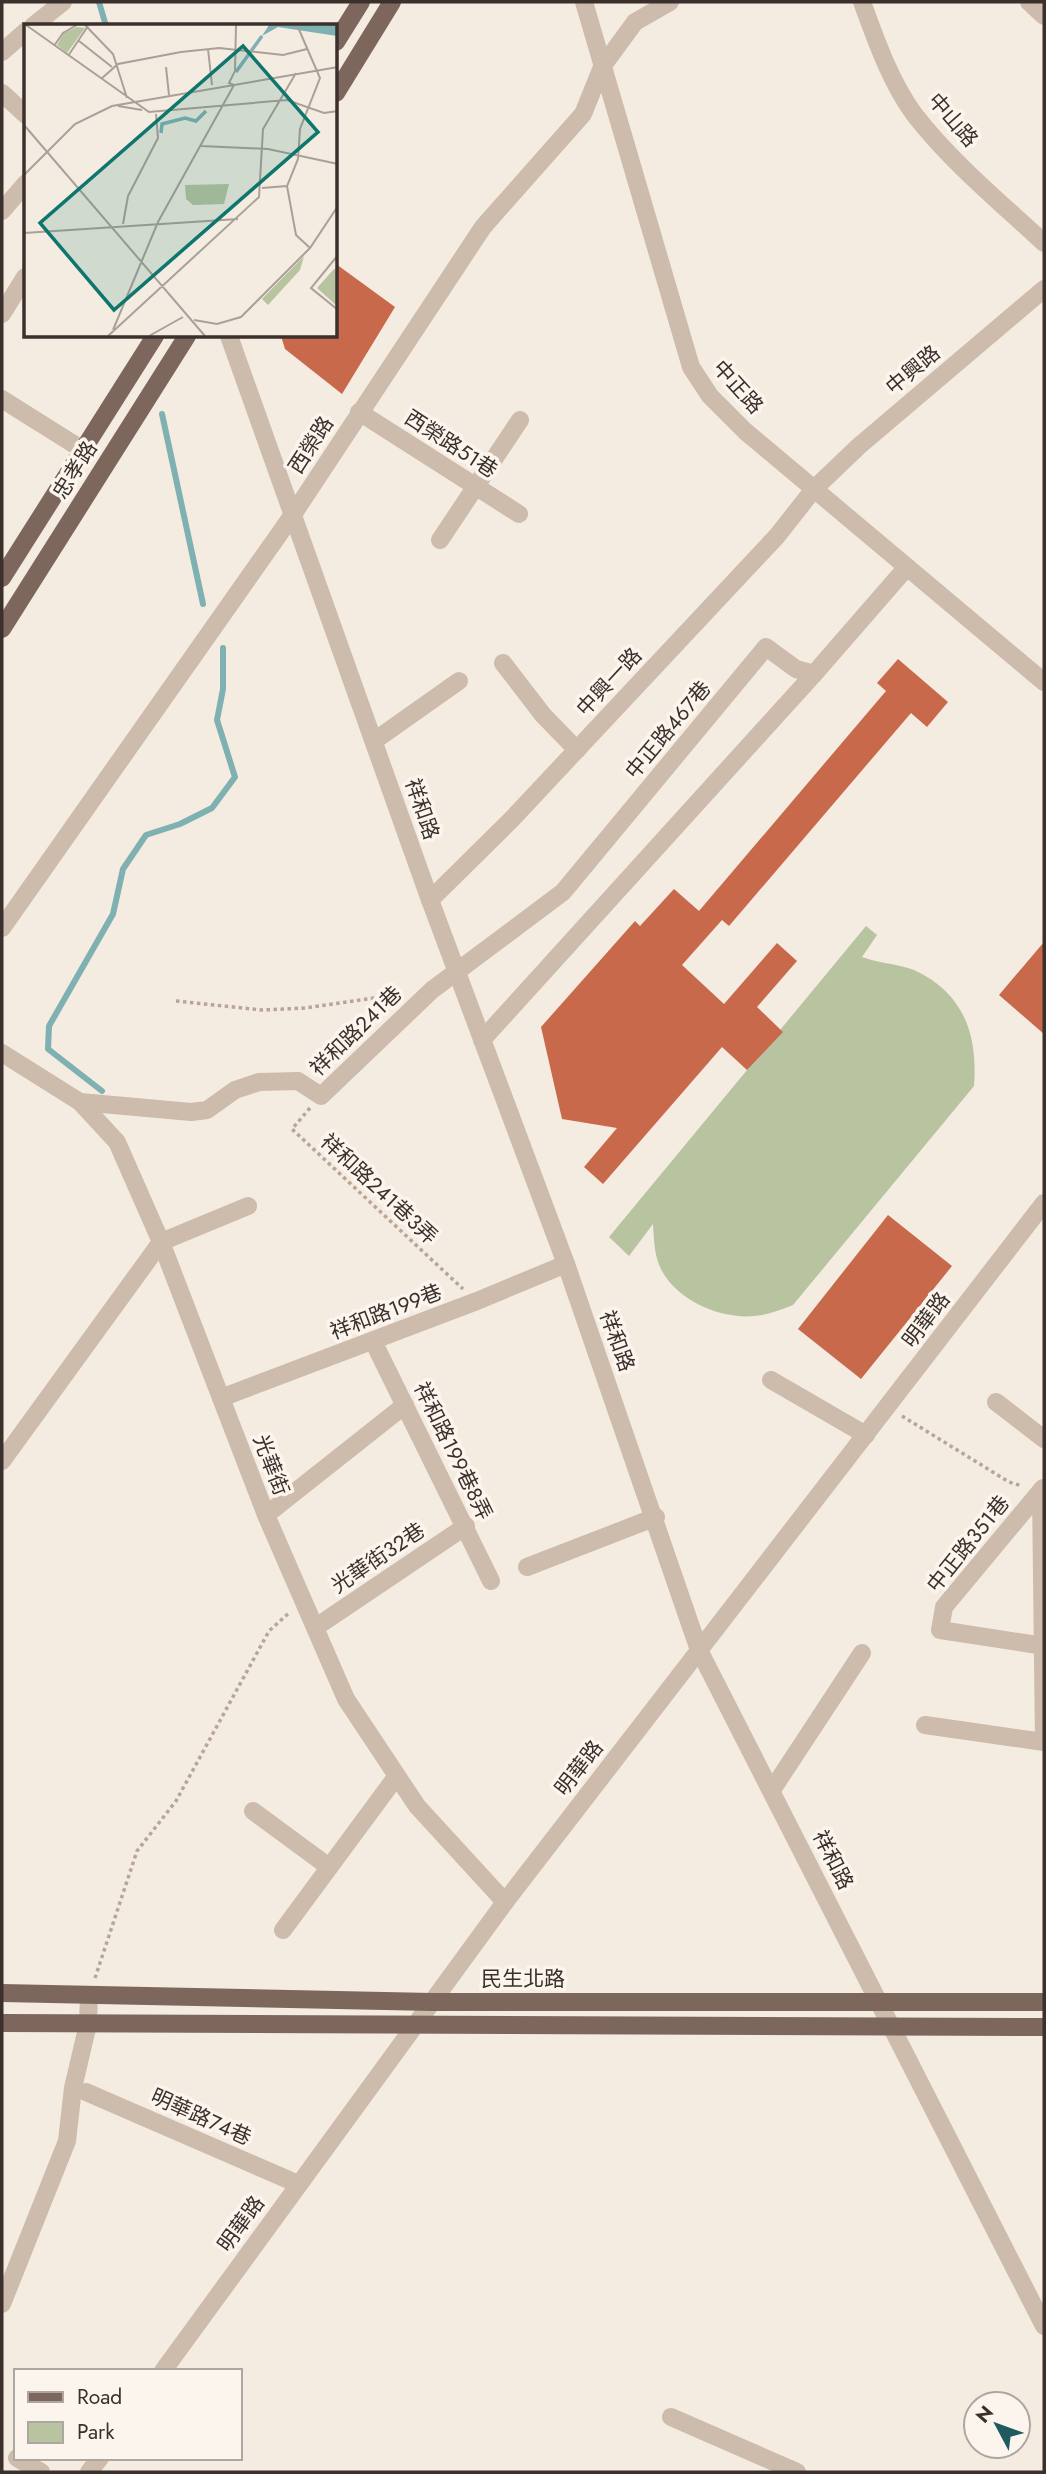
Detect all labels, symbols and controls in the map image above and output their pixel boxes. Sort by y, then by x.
inset map [24,24,338,338]
street label: 中山路 [921,86,985,154]
street label: 中興路 [879,338,947,402]
street label: 中正路 [706,354,770,420]
street label: 西榮路51巷 [399,403,503,485]
street label: 西榮路 [281,410,341,480]
street label: 忠孝路 [46,435,104,505]
street label: 中興一路 [569,641,649,723]
street label: 中正路467巷 [618,675,718,785]
street label: 祥和路 [398,774,446,844]
street label: 祥和路241巷 [303,979,409,1083]
street label: 祥和路241巷3弄 [314,1127,444,1251]
street label: 祥和路199巷 [326,1277,446,1347]
street label: 明華路 [895,1286,957,1354]
street label: 祥和路 [592,1306,642,1376]
street label: 祥和路199巷8弄 [407,1377,499,1525]
street label: 光華街 [246,1430,296,1500]
street label: 中正路351巷 [920,1489,1016,1599]
street label: 光華街32巷 [325,1516,431,1600]
street label: 明華路 [548,1734,610,1802]
street label: 祥和路 [805,1825,861,1895]
street label: 民生北路 [481,1964,565,1994]
street label: 明華路74巷 [146,2081,256,2153]
street label: 明華路 [210,2190,272,2258]
legend [14,2369,242,2460]
text: Road [77,2382,122,2412]
north arrow [962,2390,1032,2460]
text: N [969,2400,1000,2429]
text: Park [77,2417,115,2447]

